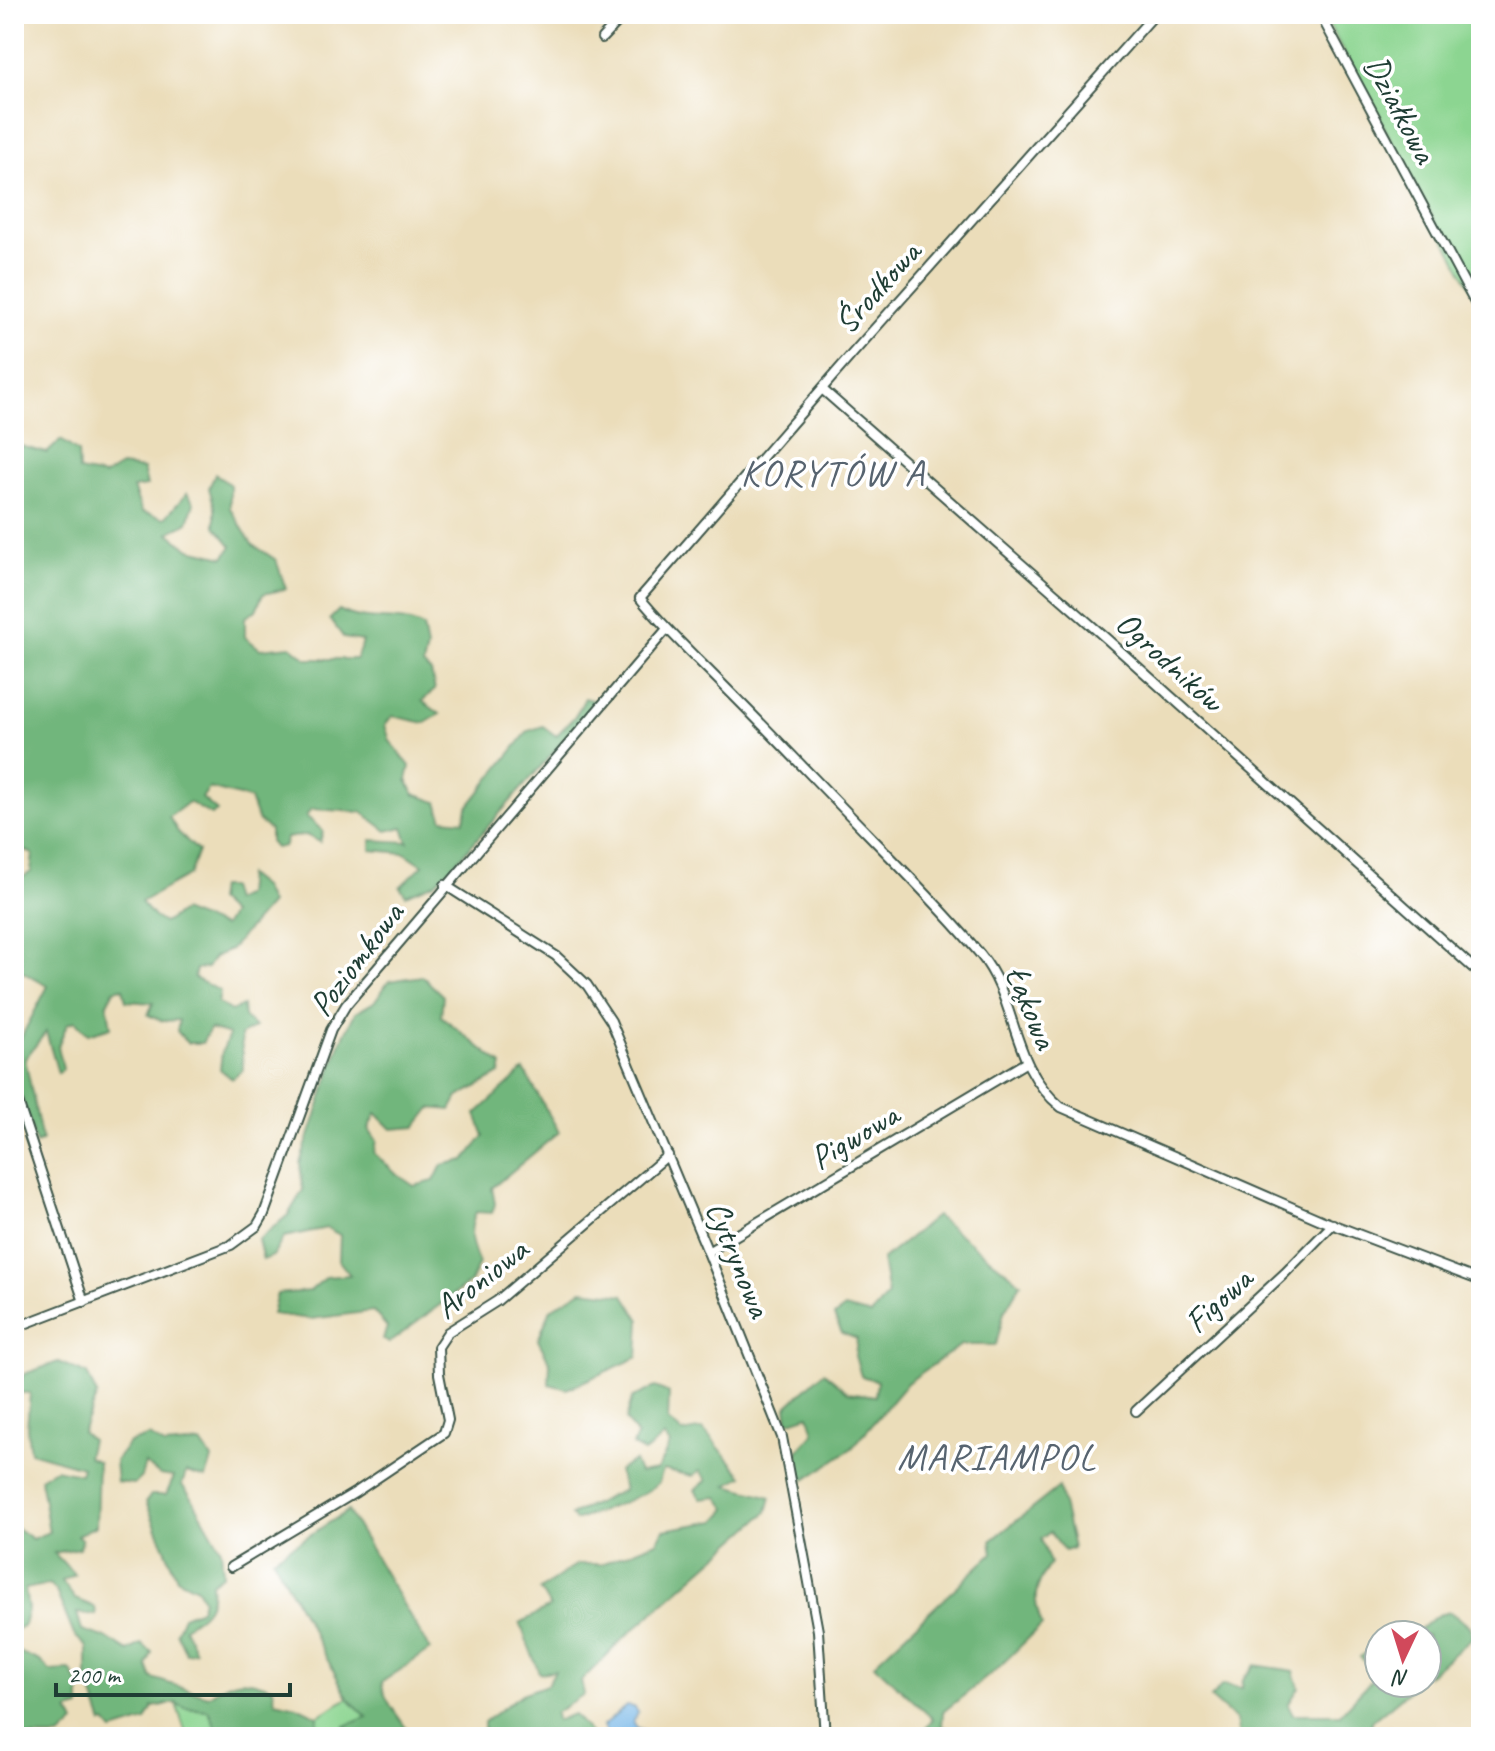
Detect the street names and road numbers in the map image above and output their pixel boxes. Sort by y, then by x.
street label: Działkowa [1355,48,1448,172]
street label: Środkowa [824,229,932,342]
street label: Ogrodników [1107,601,1235,722]
street label: Poziomkowa [299,891,414,1025]
street label: Łąkowa [996,959,1069,1057]
street label: Pigwowa [802,1091,909,1179]
street label: Cytrynowa [696,1195,783,1325]
street label: Aroniowa [426,1227,538,1328]
street label: Figowa [1175,1256,1263,1342]

